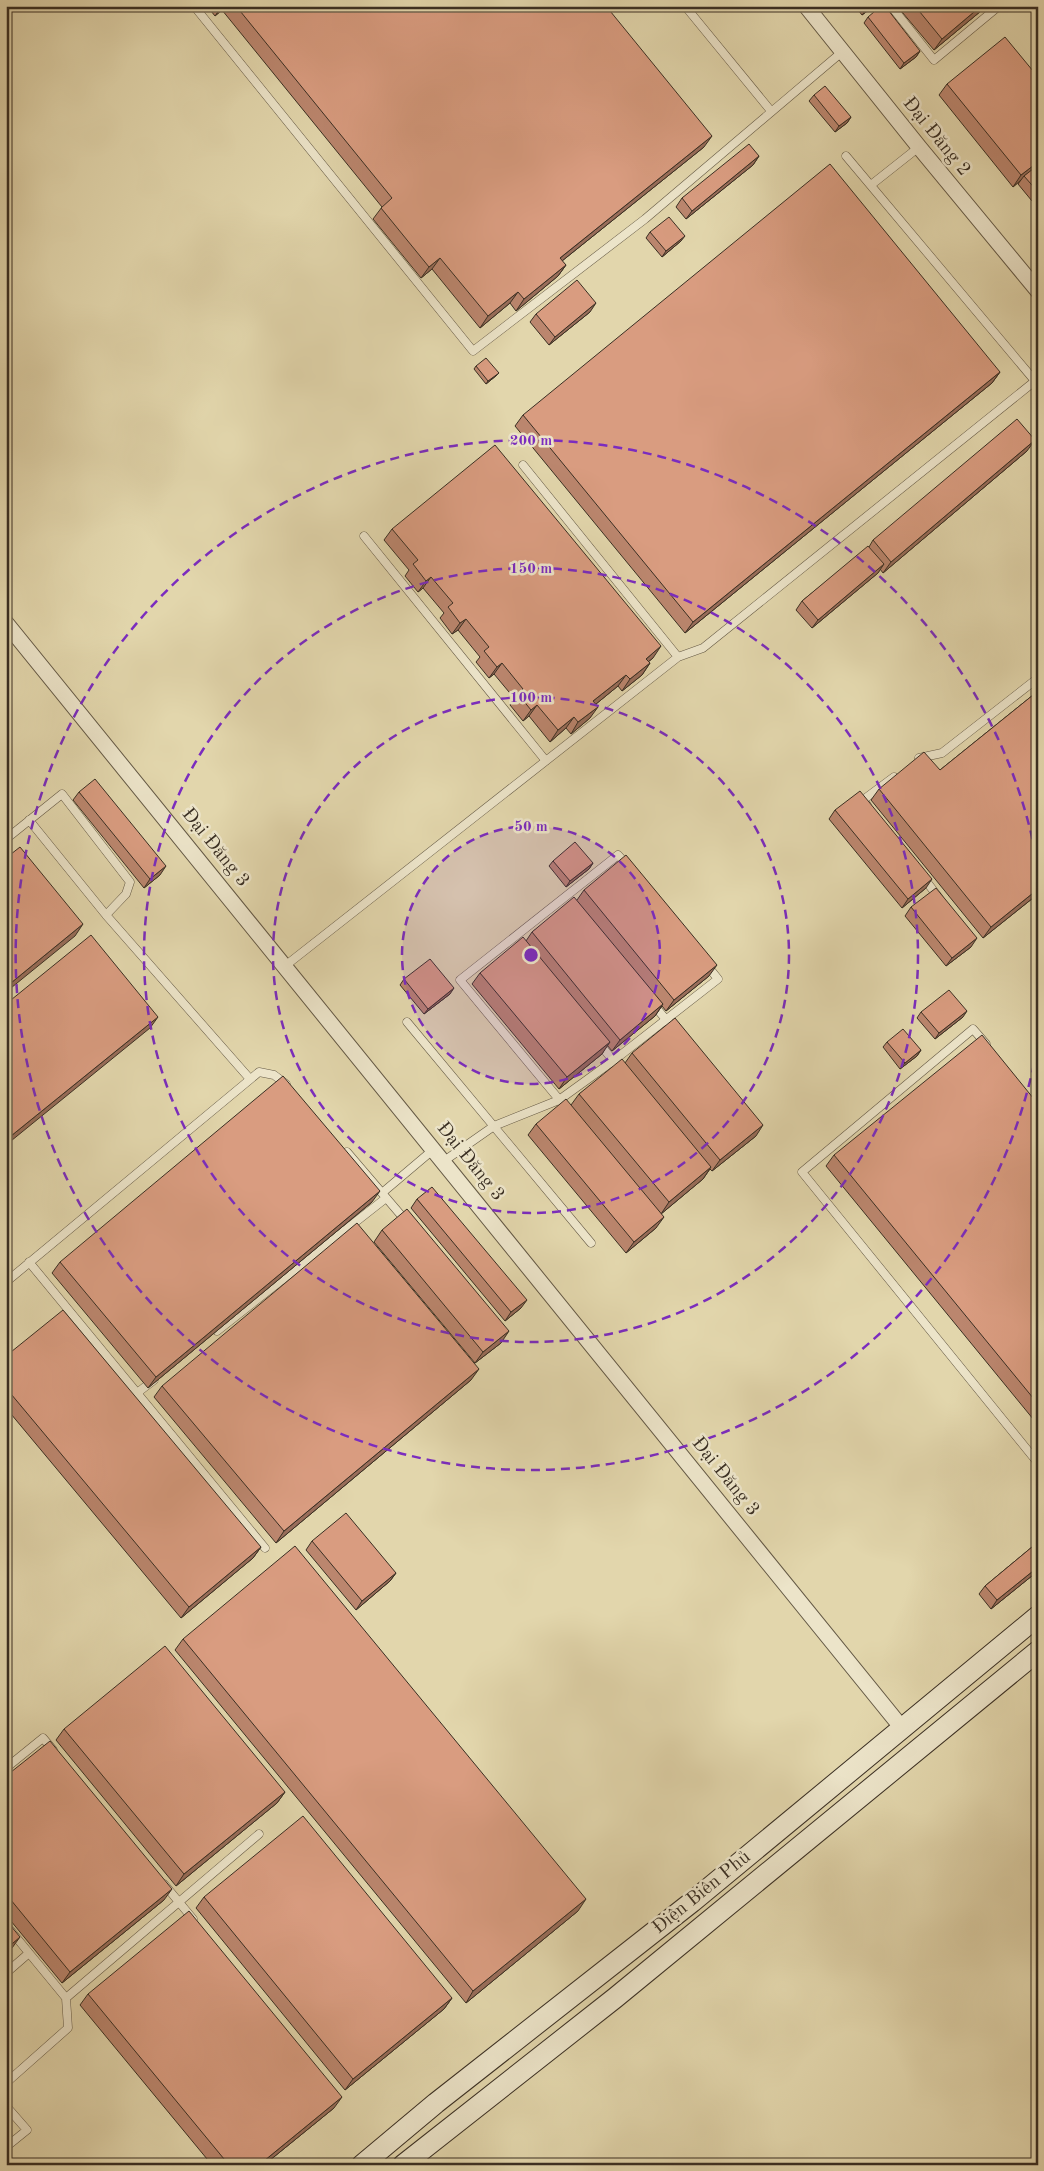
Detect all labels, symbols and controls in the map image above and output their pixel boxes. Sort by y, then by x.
street label: Đại Đăng 2 [899,94,973,180]
text: 200 m [510,434,552,449]
text: 150 m [510,562,552,577]
text: 100 m [510,691,552,706]
street label: Đại Đăng 3 [178,805,252,891]
text: 50 m [514,820,548,835]
centre of rings [522,946,540,964]
street label: Đại Đăng 3 [433,1119,507,1205]
street label: Đại Đăng 3 [688,1434,762,1520]
street label: Điện Biên Phủ [649,1848,755,1938]

